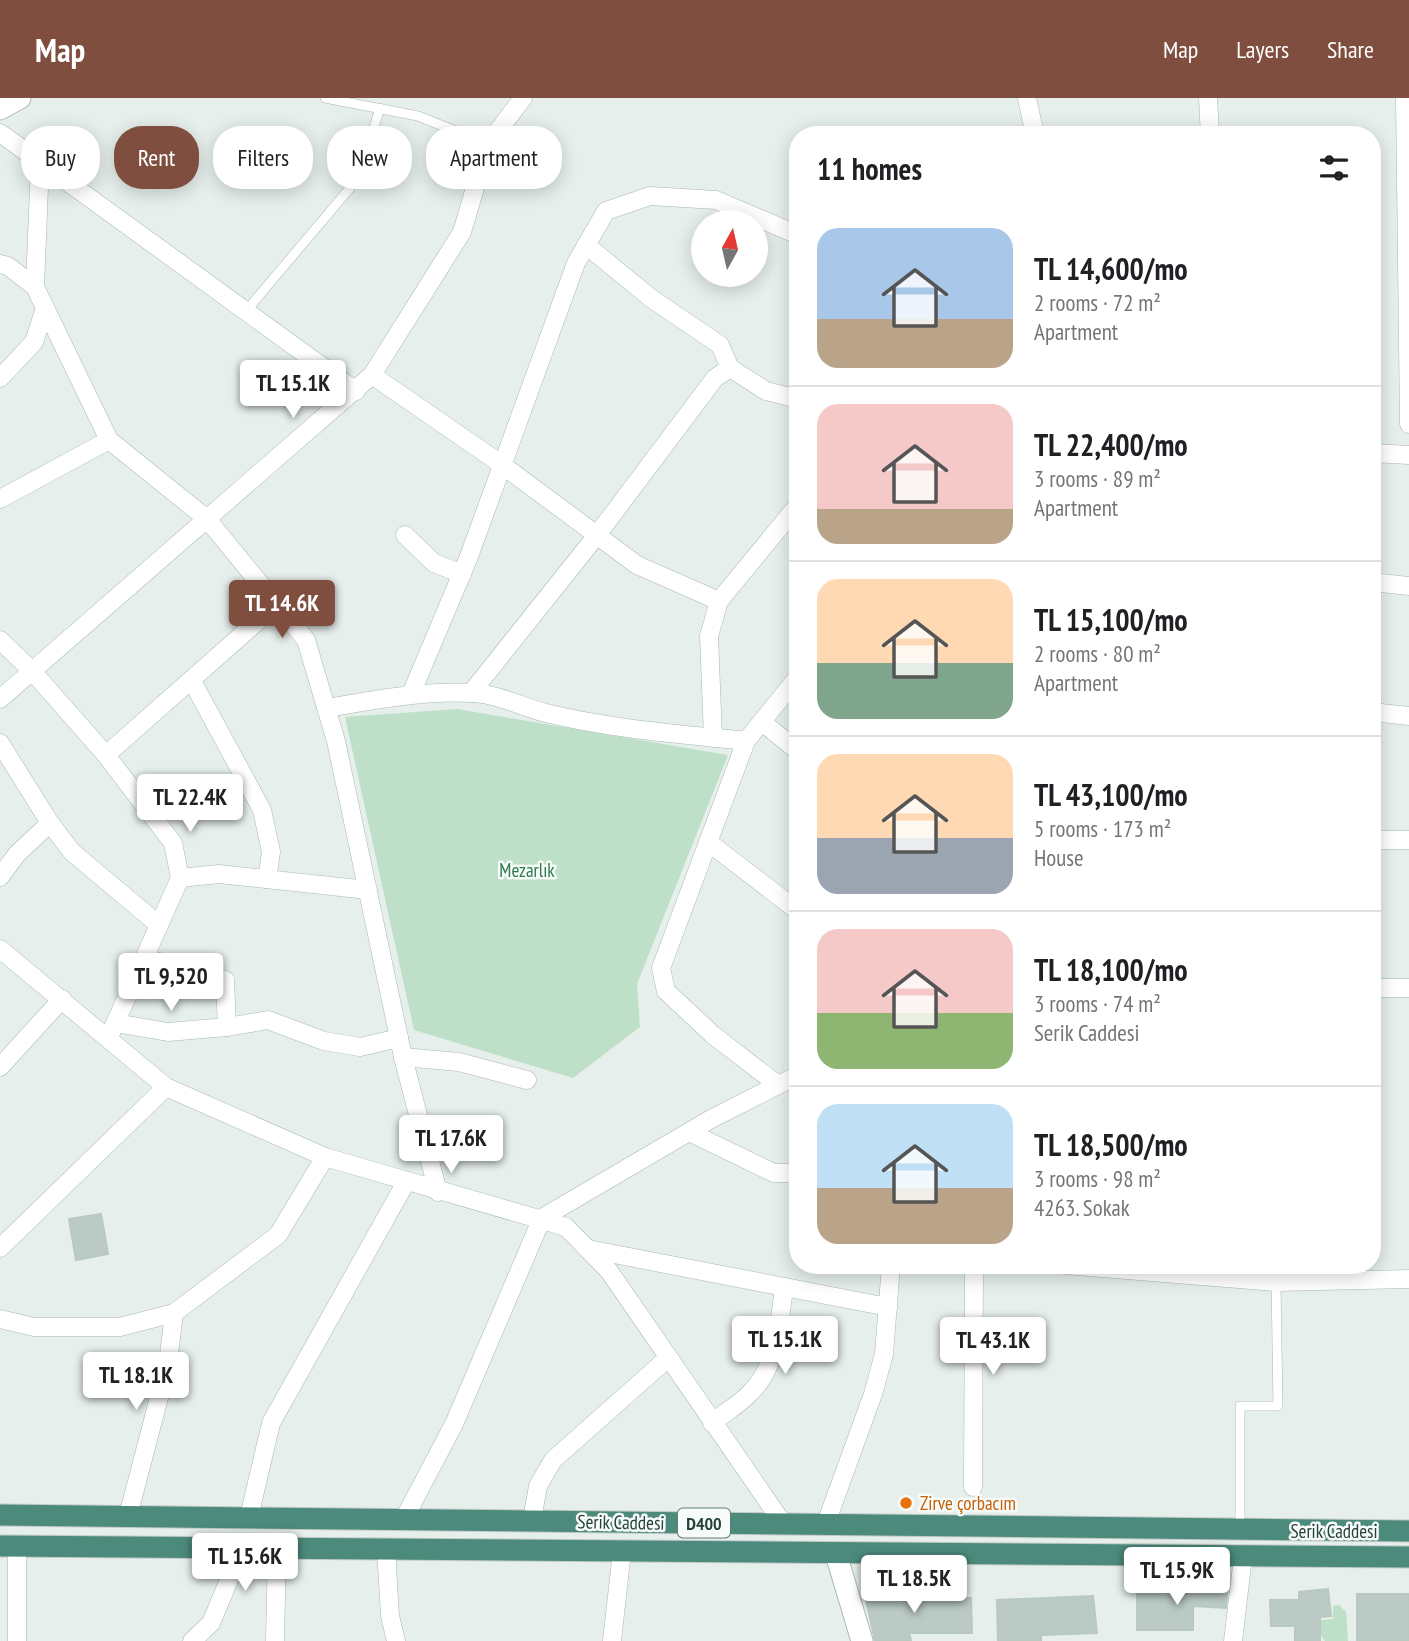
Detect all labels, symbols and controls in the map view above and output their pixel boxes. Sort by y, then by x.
text: Map [35,28,85,71]
text: Map [1163,34,1198,65]
text: Layers [1236,34,1289,65]
text: Share [1327,34,1374,65]
chip: Buy [21,126,100,189]
chip: Rent [114,126,199,189]
chip: Filters [213,126,313,189]
chip: New [327,126,412,189]
chip: Apartment [426,126,562,189]
text: 11 homes [817,149,922,188]
icon: filters [1315,149,1353,187]
north arrow [691,210,768,287]
map controls [691,210,768,287]
text: TL 14,600/mo [1034,249,1188,288]
icon: home [873,256,957,340]
text: 2 rooms · 72 m² [1034,288,1161,317]
text: Apartment [1034,317,1118,346]
pin: TL 15.1K [221,360,365,420]
text: TL 15.1K [256,368,330,397]
text: TL 22,400/mo [1034,425,1188,464]
icon: home [873,432,957,516]
text: 3 rooms · 89 m² [1034,464,1161,493]
text: Apartment [1034,493,1118,522]
pin: TL 14.6K [210,580,354,640]
text: TL 14.6K [245,588,319,617]
text: TL 15,100/mo [1034,600,1188,639]
icon: home [873,607,957,691]
text: 2 rooms · 80 m² [1034,639,1161,668]
text: Apartment [1034,668,1118,697]
pin: TL 22.4K [118,774,262,834]
text: TL 43,100/mo [1034,775,1188,814]
text: TL 22.4K [153,782,227,811]
icon: home [873,782,957,866]
text: 5 rooms · 173 m² [1034,814,1171,843]
text: House [1034,843,1084,872]
park label: Mezarlık [499,858,555,882]
text: TL 18,100/mo [1034,950,1188,989]
pin: TL 9,520 [99,954,243,1013]
icon: home [873,957,957,1041]
text: TL 9,520 [134,961,208,990]
text: 3 rooms · 74 m² [1034,989,1161,1018]
text: Serik Caddesi [1034,1018,1140,1047]
pin: TL 17.6K [379,1116,523,1175]
text: TL 17.6K [415,1123,487,1152]
text: TL 18,500/mo [1034,1125,1188,1164]
icon: home [873,1132,957,1216]
text: 3 rooms · 98 m² [1034,1164,1161,1193]
text: 4263. Sokak [1034,1193,1130,1222]
pin: TL 15.1K [713,1316,857,1376]
pin: TL 43.1K [921,1318,1065,1377]
text: TL 15.1K [748,1324,822,1353]
text: TL 43.1K [956,1325,1030,1354]
pin: TL 18.1K [64,1352,208,1412]
text: TL 18.1K [99,1360,173,1389]
place label: Zirve çorbacım [920,1491,1016,1515]
marker: Zirve çorbacım [898,1495,914,1511]
road number: D400 [678,1508,730,1538]
street label: Serik Caddesi [577,1509,665,1535]
street label: Serik Caddesi [1290,1519,1378,1543]
pin: TL 15.6K [173,1534,317,1593]
text: TL 15.6K [208,1541,282,1570]
pin: TL 15.9K [1105,1548,1249,1607]
text: TL 15.9K [1140,1555,1214,1584]
pin: TL 18.5K [842,1556,986,1615]
text: TL 18.5K [877,1563,951,1592]

